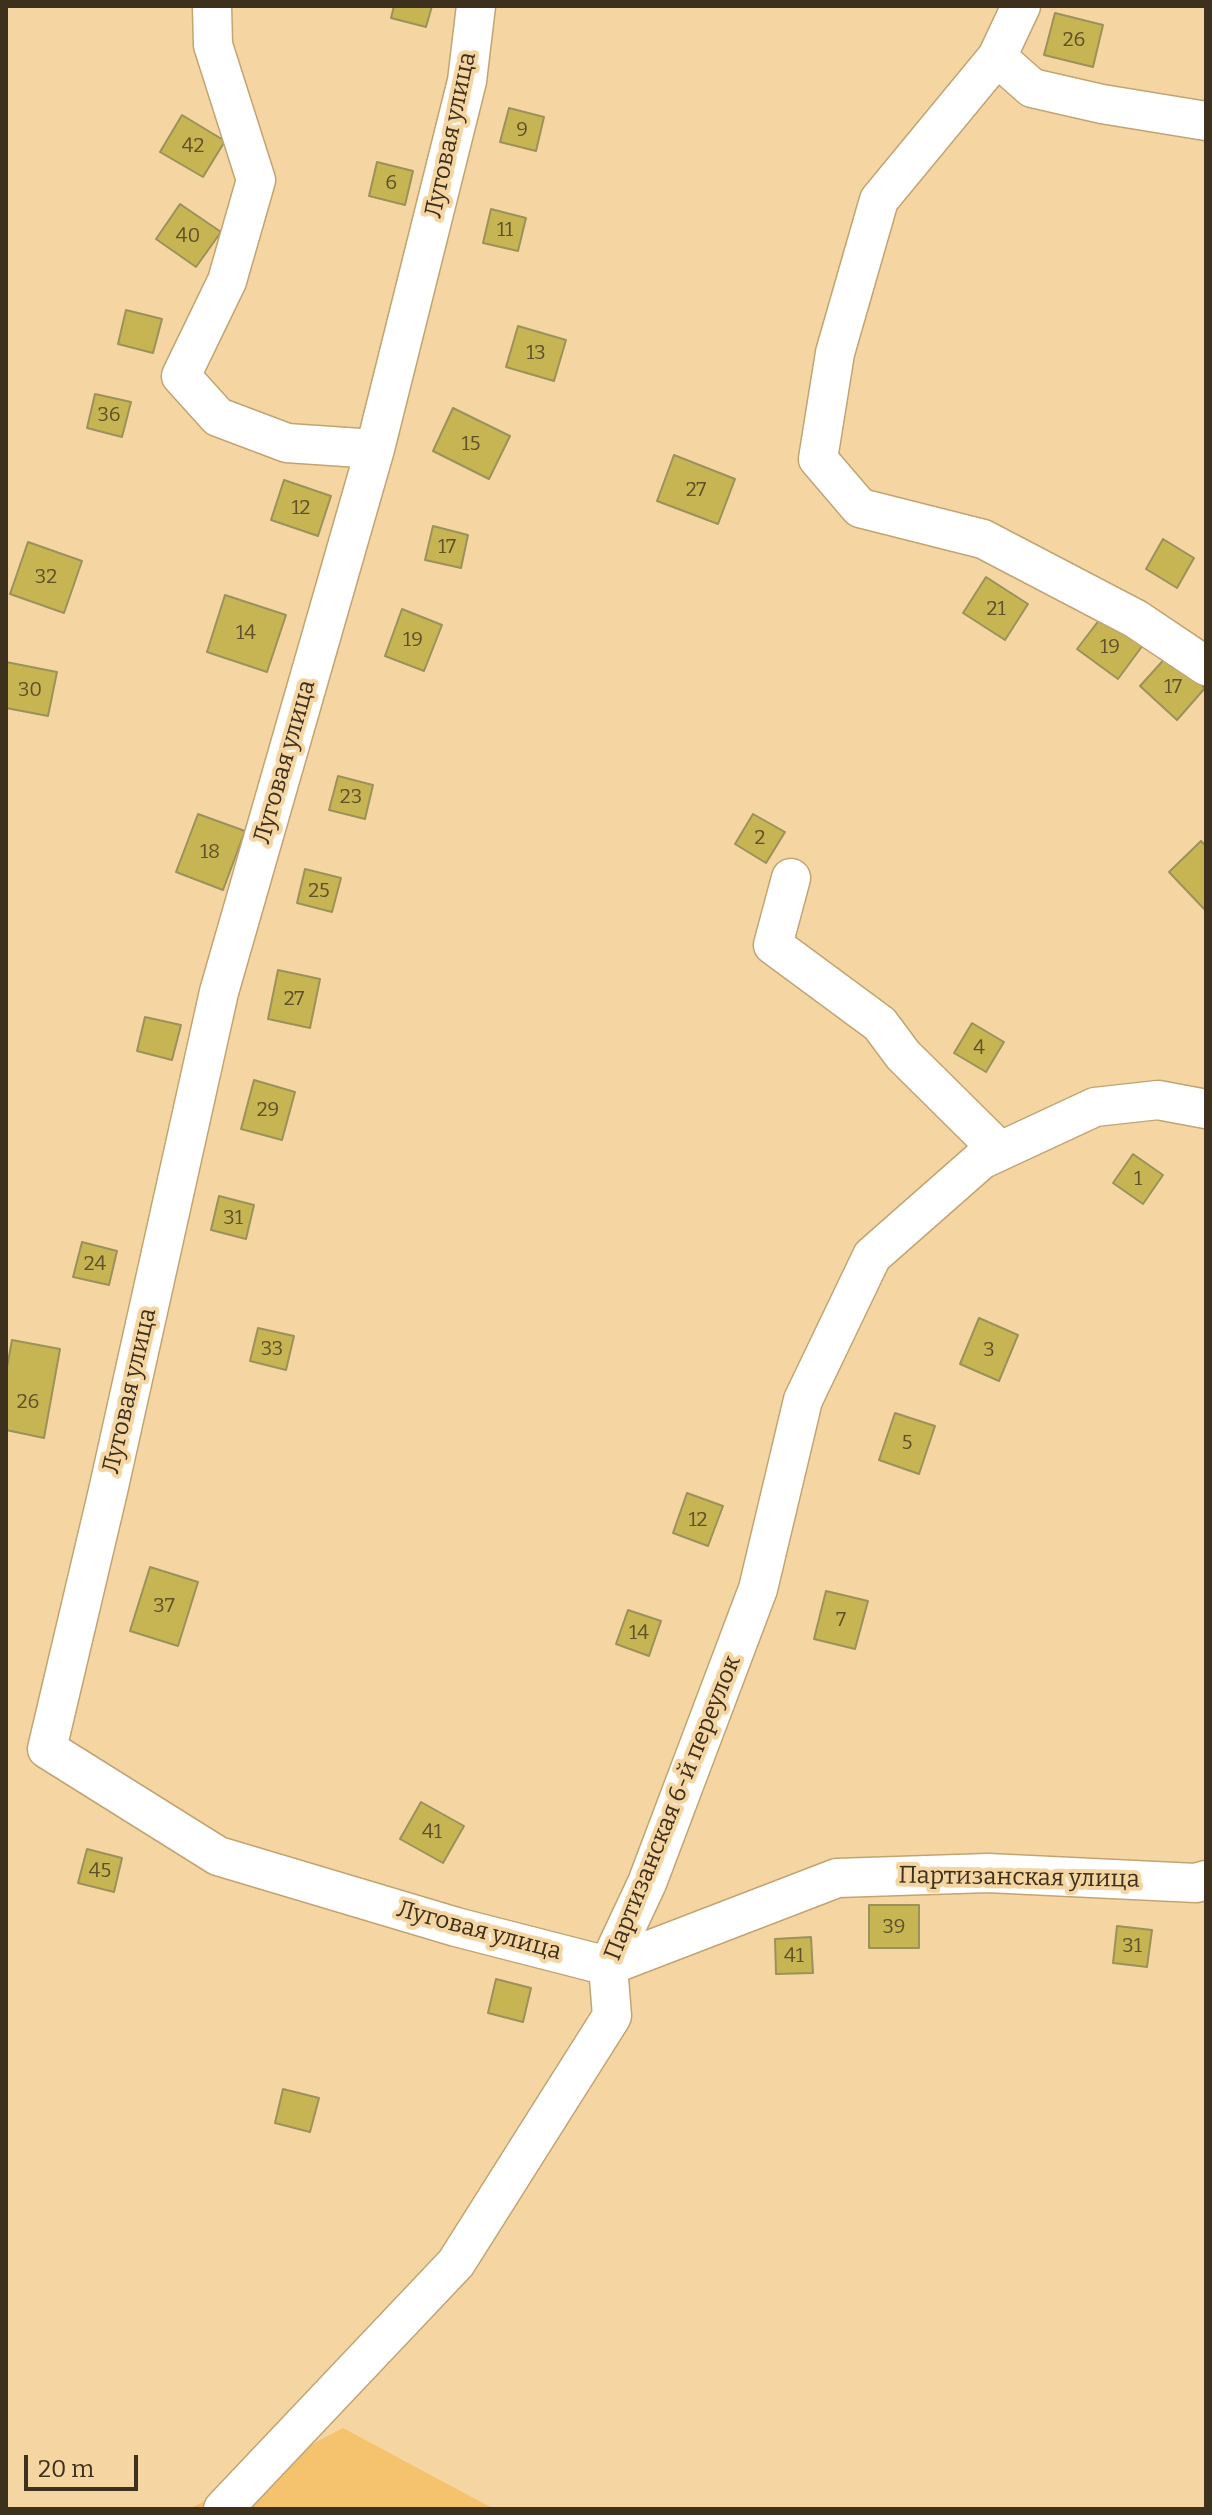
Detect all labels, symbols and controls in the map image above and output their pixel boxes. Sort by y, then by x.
house number: 26 [1063,28,1085,52]
street label: Луговая улица [419,49,483,221]
house number: 9 [516,118,528,142]
house number: 42 [182,134,204,158]
house number: 6 [385,171,397,195]
house number: 11 [497,218,513,242]
house number: 40 [176,224,200,248]
house number: 13 [526,341,546,365]
house number: 36 [97,403,121,427]
house number: 15 [462,432,480,456]
house number: 27 [686,478,706,502]
house number: 12 [292,496,310,520]
house number: 17 [438,535,456,559]
house number: 32 [35,565,57,589]
house number: 21 [987,597,1005,621]
house number: 14 [236,621,256,645]
house number: 19 [403,628,423,652]
house number: 19 [1100,635,1120,659]
house number: 17 [1164,675,1182,699]
street label: Луговая улица [248,677,322,847]
house number: 30 [18,678,42,702]
house number: 23 [340,785,362,809]
house number: 2 [755,826,765,850]
house number: 18 [200,840,220,864]
house number: 25 [308,879,330,903]
house number: 27 [284,987,304,1011]
house number: 4 [973,1036,985,1060]
house number: 29 [257,1098,279,1122]
house number: 1 [1134,1167,1142,1191]
house number: 31 [223,1206,243,1230]
house number: 24 [84,1252,106,1276]
street label: Луговая улица [97,1305,163,1477]
house number: 33 [261,1337,283,1361]
house number: 3 [983,1338,995,1362]
house number: 26 [17,1390,39,1414]
house number: 5 [902,1431,912,1455]
house number: 12 [689,1508,707,1532]
house number: 37 [153,1594,175,1618]
house number: 7 [836,1608,846,1632]
house number: 14 [629,1621,649,1645]
street label: Партизанская 6-й переулок [599,1651,747,1965]
house number: 41 [422,1820,442,1844]
house number: 45 [89,1859,111,1883]
street label: Партизанская улица [898,1861,1140,1895]
street label: Луговая улица [394,1895,564,1967]
house number: 39 [882,1915,906,1939]
house number: 31 [1122,1934,1142,1958]
house number: 41 [784,1944,804,1968]
scale bar [28,2439,142,2489]
text: 20 m [38,2455,94,2483]

